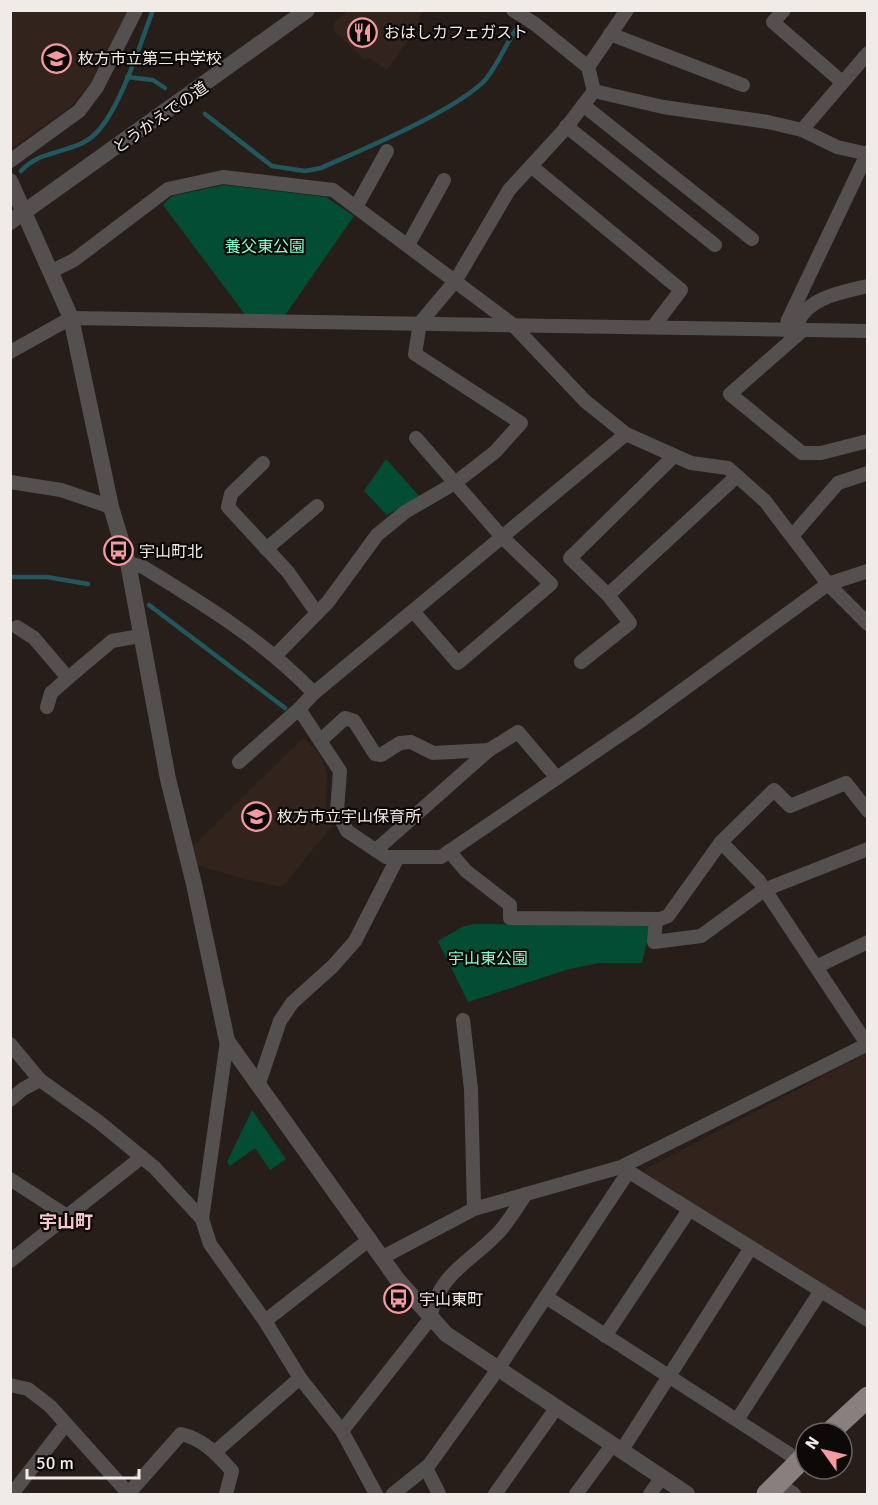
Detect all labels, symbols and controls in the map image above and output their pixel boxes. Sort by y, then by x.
restaurant icon: おはしカフェガスト [347,16,379,48]
place label: おはしカフェガスト [384,23,528,43]
school or university icon: 枚方市立第三中学校 [41,42,73,74]
place label: 枚方市立第三中学校 [78,49,222,69]
street label: とうかえでの道 [109,78,212,158]
park label: 養父東公園 [225,237,305,257]
bus stop icon: 宇山町北 [102,535,134,567]
place label: 宇山町北 [139,542,203,562]
school or university icon: 枚方市立宇山保育所 [240,800,272,832]
place label: 枚方市立宇山保育所 [277,807,421,827]
park label: 宇山東公園 [448,949,528,969]
district label: 宇山町 [39,1211,93,1233]
bus stop icon: 宇山東町 [382,1283,414,1315]
place label: 宇山東町 [419,1290,483,1310]
north arrow [794,1421,854,1481]
text: N [801,1433,824,1453]
scale bar [27,1442,140,1480]
text: 50 m [36,1452,74,1474]

